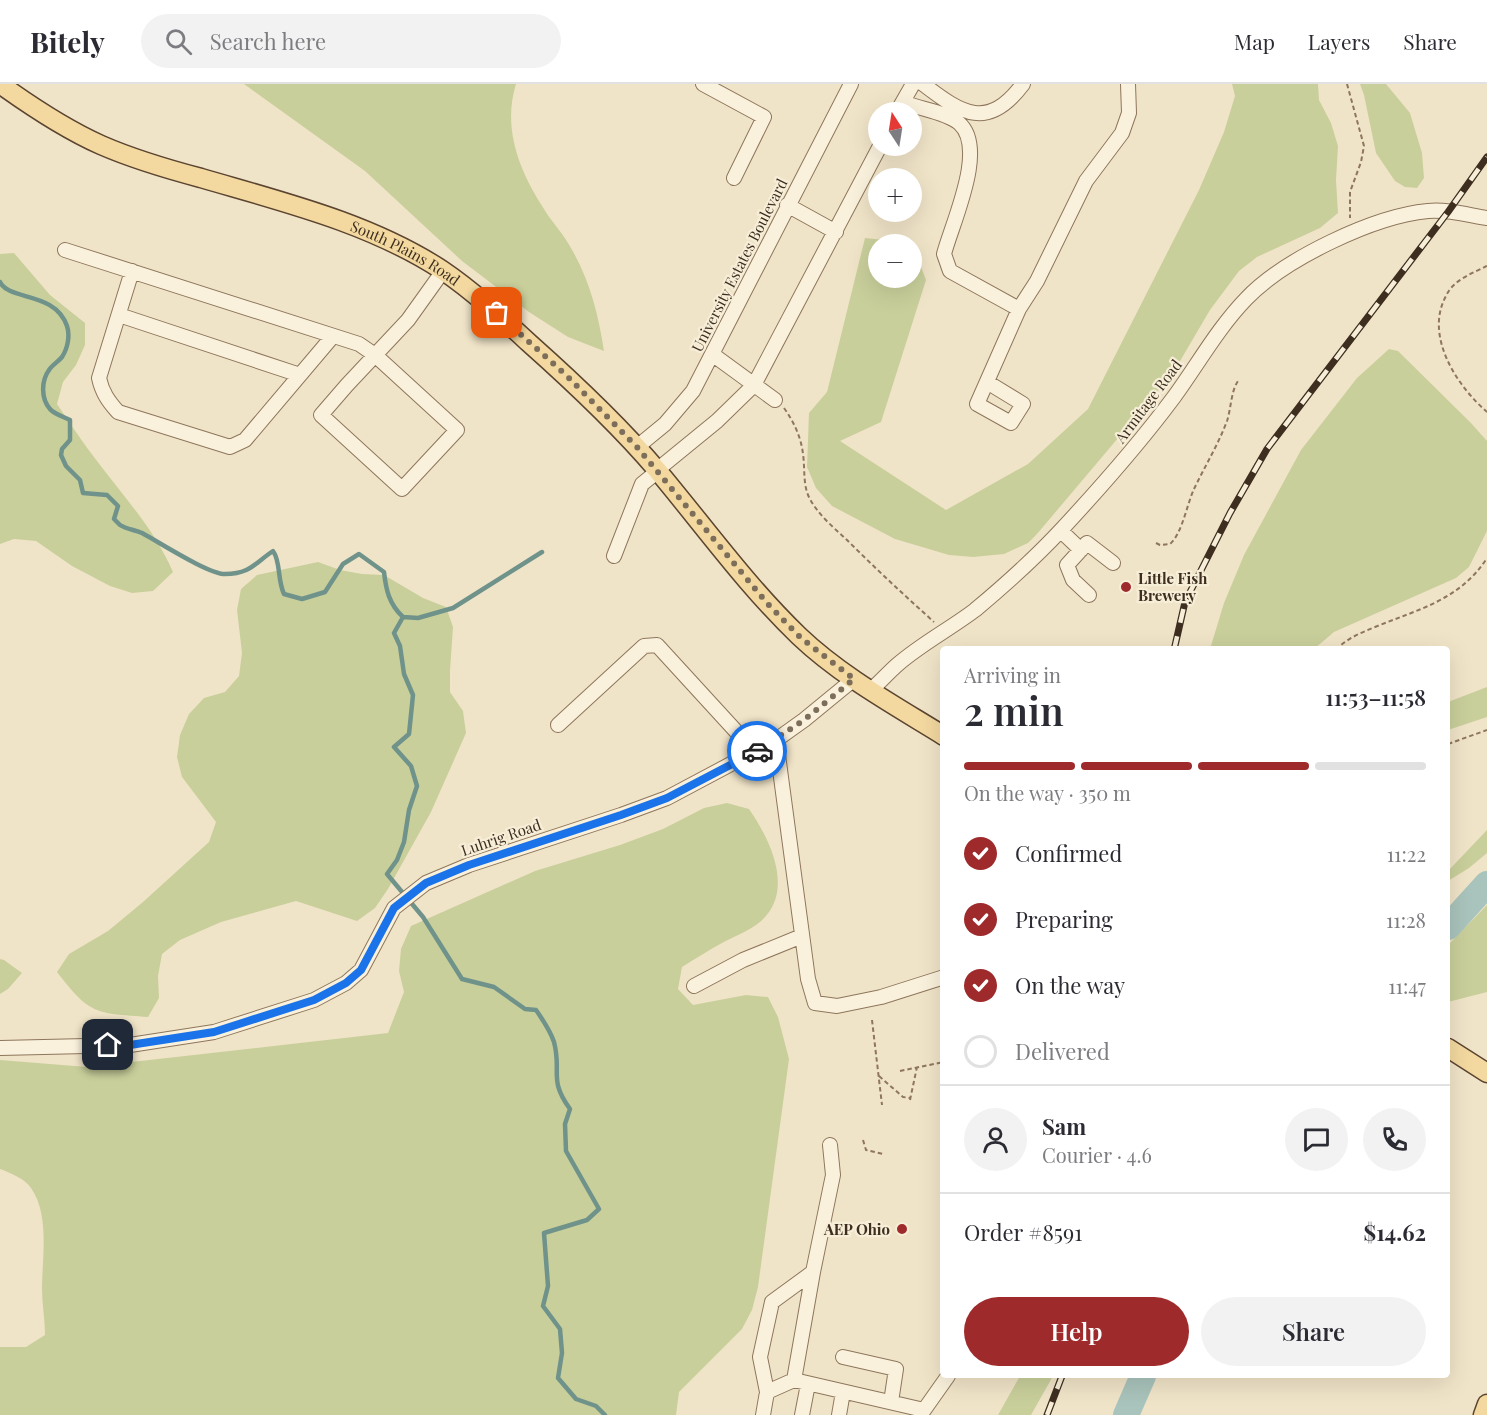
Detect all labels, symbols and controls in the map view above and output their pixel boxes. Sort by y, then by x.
search box [141,14,561,68]
text: Bitely [30,23,105,60]
icon: search [162,25,195,58]
text: Search here [210,26,326,56]
text: Map [1234,27,1275,55]
text: Layers [1308,27,1370,55]
text: Share [1403,27,1457,55]
north arrow [868,102,922,156]
map controls [868,102,922,288]
button: + [868,168,922,222]
street label: University Estates Boulevard [687,175,792,355]
street label: South Plains Road [348,216,465,290]
button: − [868,234,922,288]
pin [471,287,522,338]
icon: bag [480,296,513,329]
street label: Armitage Road [1109,355,1186,448]
place label: Little Fish Brewery [1138,568,1207,605]
marker: Little Fish Brewery [1119,580,1133,594]
text: Arriving in [964,661,1061,688]
text: 11:53–11:58 [1325,682,1426,712]
text: 2 min [964,684,1064,736]
courier [727,721,787,781]
icon: car [741,735,774,768]
text: On the way · 350 m [964,779,1131,806]
street label: Luhrig Road [458,814,544,860]
icon: check [964,837,997,870]
text: Confirmed [1015,838,1122,868]
text: 11:22 [1387,840,1426,867]
icon: check [964,903,997,936]
text: Preparing [1015,904,1113,934]
text: 11:28 [1386,906,1426,933]
icon: check [964,969,997,1002]
text: On the way [1015,970,1125,1000]
text: 11:47 [1388,972,1426,999]
pin [82,1019,133,1070]
icon: home [91,1028,124,1061]
text: Delivered [1015,1036,1110,1066]
button: person [964,1108,1027,1171]
button: chat [1285,1108,1348,1171]
button: phone [1363,1108,1426,1171]
text: Sam [1042,1111,1086,1141]
text: Courier · 4.6 [1042,1141,1152,1168]
text: Order #8591 [964,1217,1082,1247]
text: $14.62 [1364,1217,1426,1247]
place label: AEP Ohio [823,1219,890,1239]
marker: AEP Ohio [895,1222,909,1236]
button: Help [964,1297,1189,1366]
button: Share [1201,1297,1426,1366]

